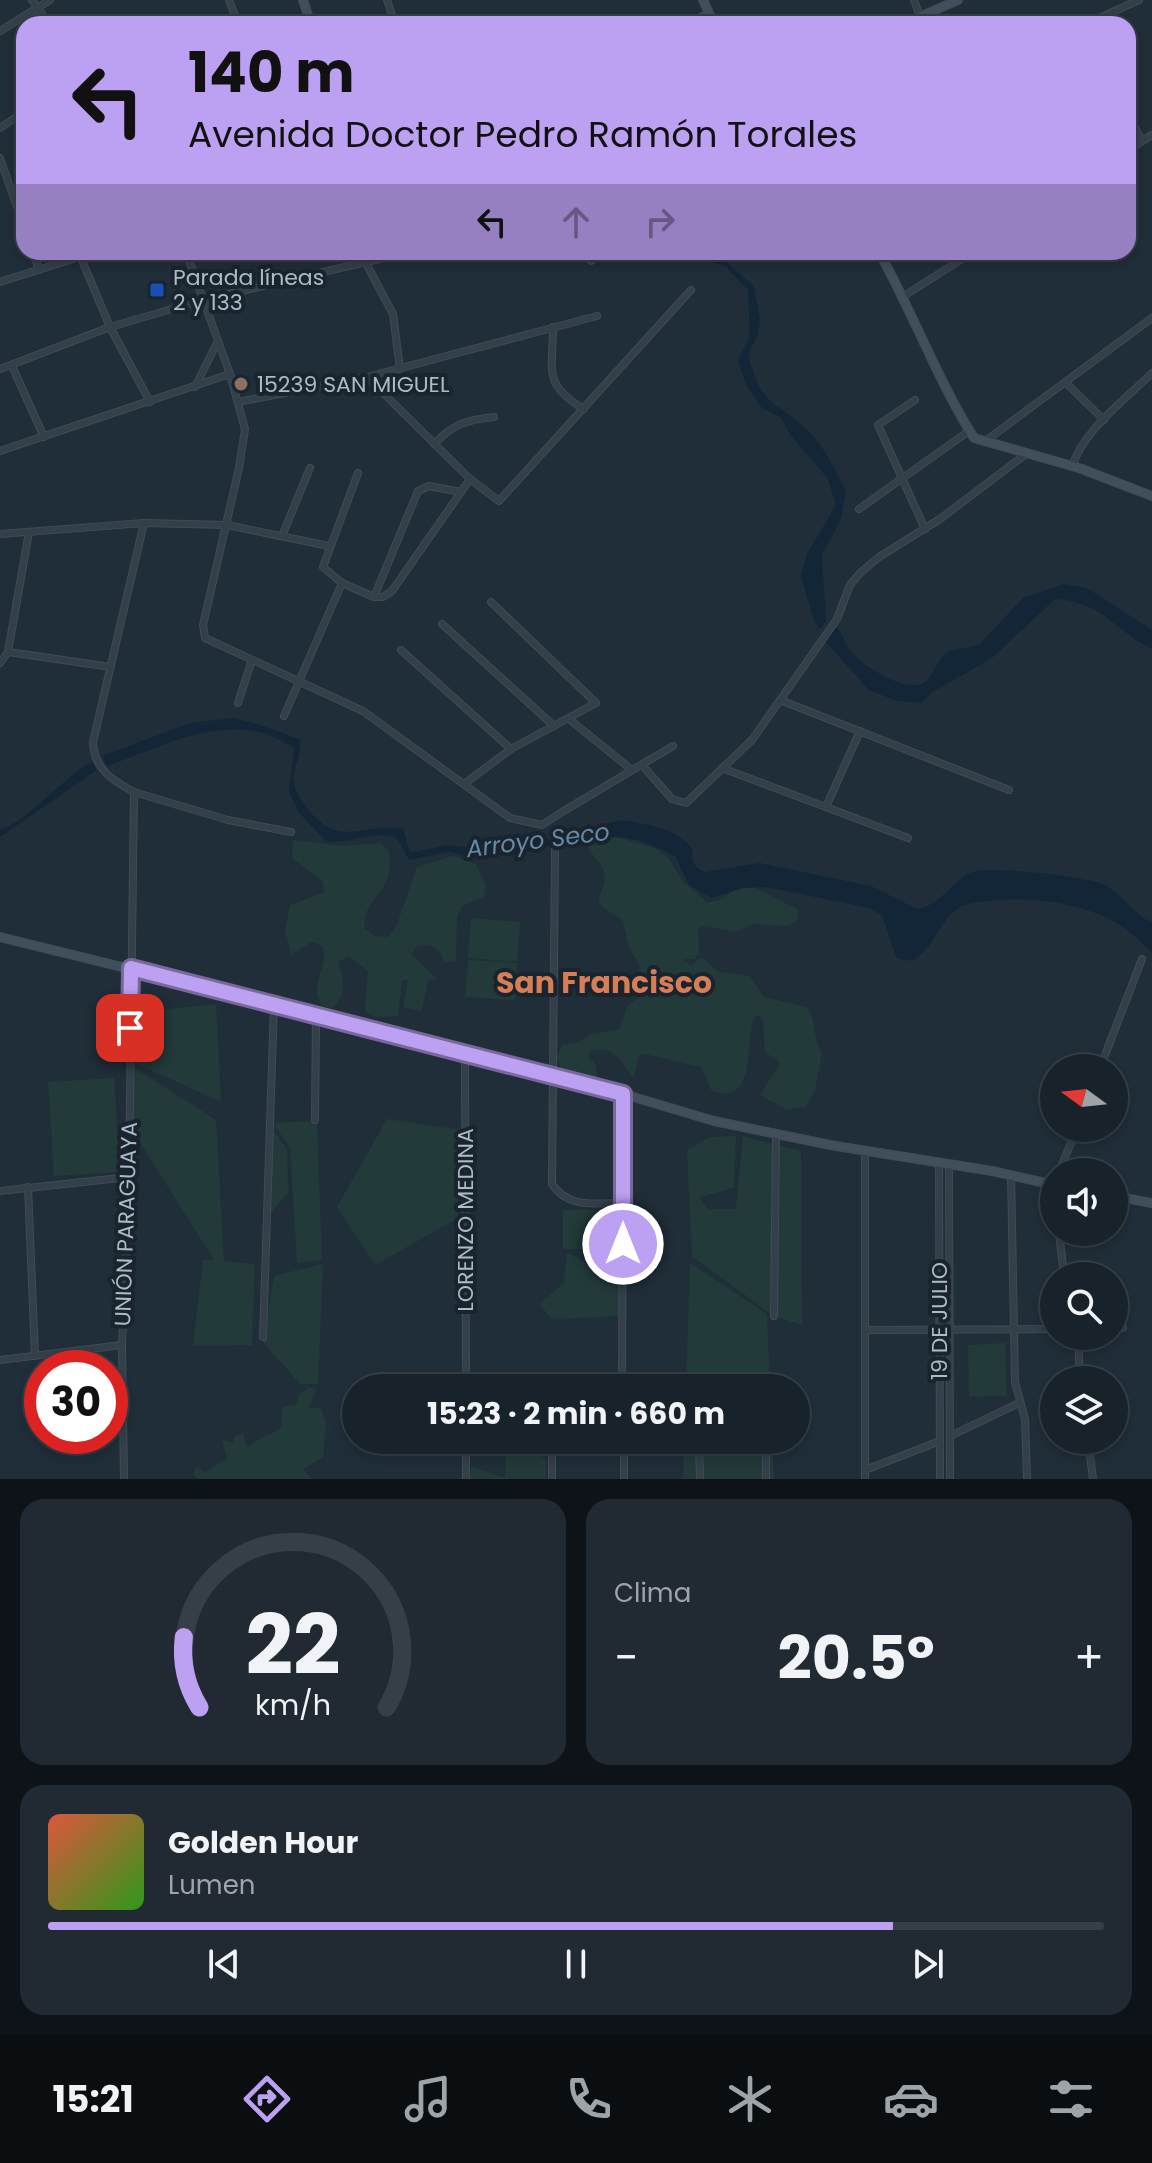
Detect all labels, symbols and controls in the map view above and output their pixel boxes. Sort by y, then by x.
text: 140 m [188,33,355,112]
icon: left [56,48,160,152]
text: Avenida Doctor Pedro Ramón Torales [188,109,857,160]
icon: left [470,200,514,244]
icon: ahead [554,200,598,244]
icon: right [638,200,682,244]
place label: Parada líneas 2 y 133 [173,262,324,318]
marker: Parada líneas 2 y 133 [148,281,166,299]
place label: 15239 SAN MIGUEL [257,369,450,400]
marker: 15239 SAN MIGUEL [232,375,250,393]
water label: Arroyo Seco [463,815,612,865]
district label: San Francisco [496,961,712,1004]
pin [96,994,164,1062]
icon: arrive [108,1006,152,1050]
north arrow [1040,1054,1128,1142]
map controls [1040,1054,1128,1454]
street label: UNIÓN PARAGUAYA [107,1121,145,1327]
street label: LORENZO MEDINA [450,1128,481,1312]
button: sound [1040,1158,1128,1246]
position arrow [581,1202,665,1286]
street label: 19 DE JULIO [924,1262,955,1380]
button: search [1040,1262,1128,1350]
speed limit sign: 30 [24,1350,128,1454]
button: layers [1040,1366,1128,1454]
text: 15:23 · 2 min · 660 m [427,1392,725,1435]
text: Clima [614,1575,691,1611]
text: 22 [245,1587,341,1703]
text: 20.5° [778,1616,935,1700]
text: − [614,1627,638,1688]
text: + [1074,1627,1104,1688]
text: km/h [255,1685,331,1725]
text: Golden Hour [168,1821,358,1864]
text: Lumen [168,1867,255,1903]
icon: previous [202,1942,246,1986]
icon: pause [554,1942,598,1986]
icon: next [906,1942,950,1986]
icon: directions [239,2071,295,2127]
icon: music [400,2071,456,2127]
icon: phone [561,2071,617,2127]
icon: climate [722,2071,778,2127]
icon: car [883,2071,939,2127]
icon: filters [1043,2071,1099,2127]
text: 15:21 [52,2074,134,2125]

